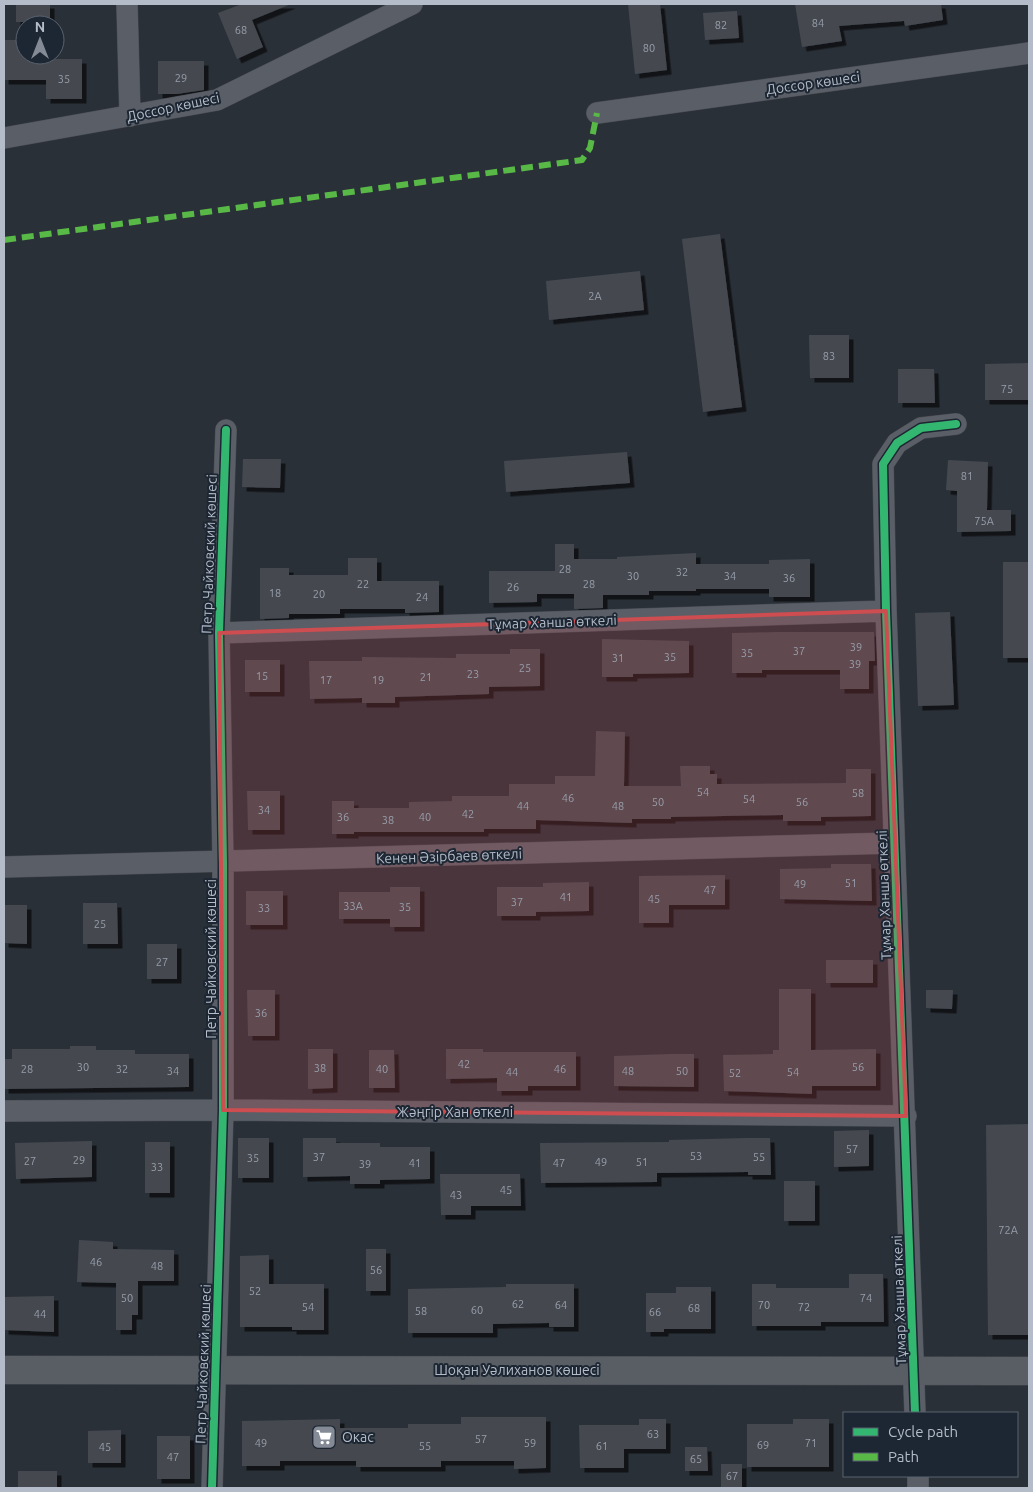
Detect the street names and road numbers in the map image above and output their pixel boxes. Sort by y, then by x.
street label: Доссор көшесі [765,68,861,98]
street label: Доссор көшесі [125,89,221,125]
street label: Петр Чайковский көшесі [198,474,220,634]
street label: Тұмар Ханша өткелі [487,612,617,632]
street label: Тұмар Ханша өткелі [874,830,894,960]
street label: Кенен Әзірбаев өткелі [376,845,522,867]
street label: Петр Чайковский көшесі [203,879,219,1039]
street label: Жәңгір Хан өткелі [397,1104,513,1120]
street label: Тұмар Ханша өткелі [889,1235,909,1365]
street label: Петр Чайковский көшесі [192,1284,214,1444]
street label: Шоқан Уәлиханов көшесі [434,1362,600,1378]

